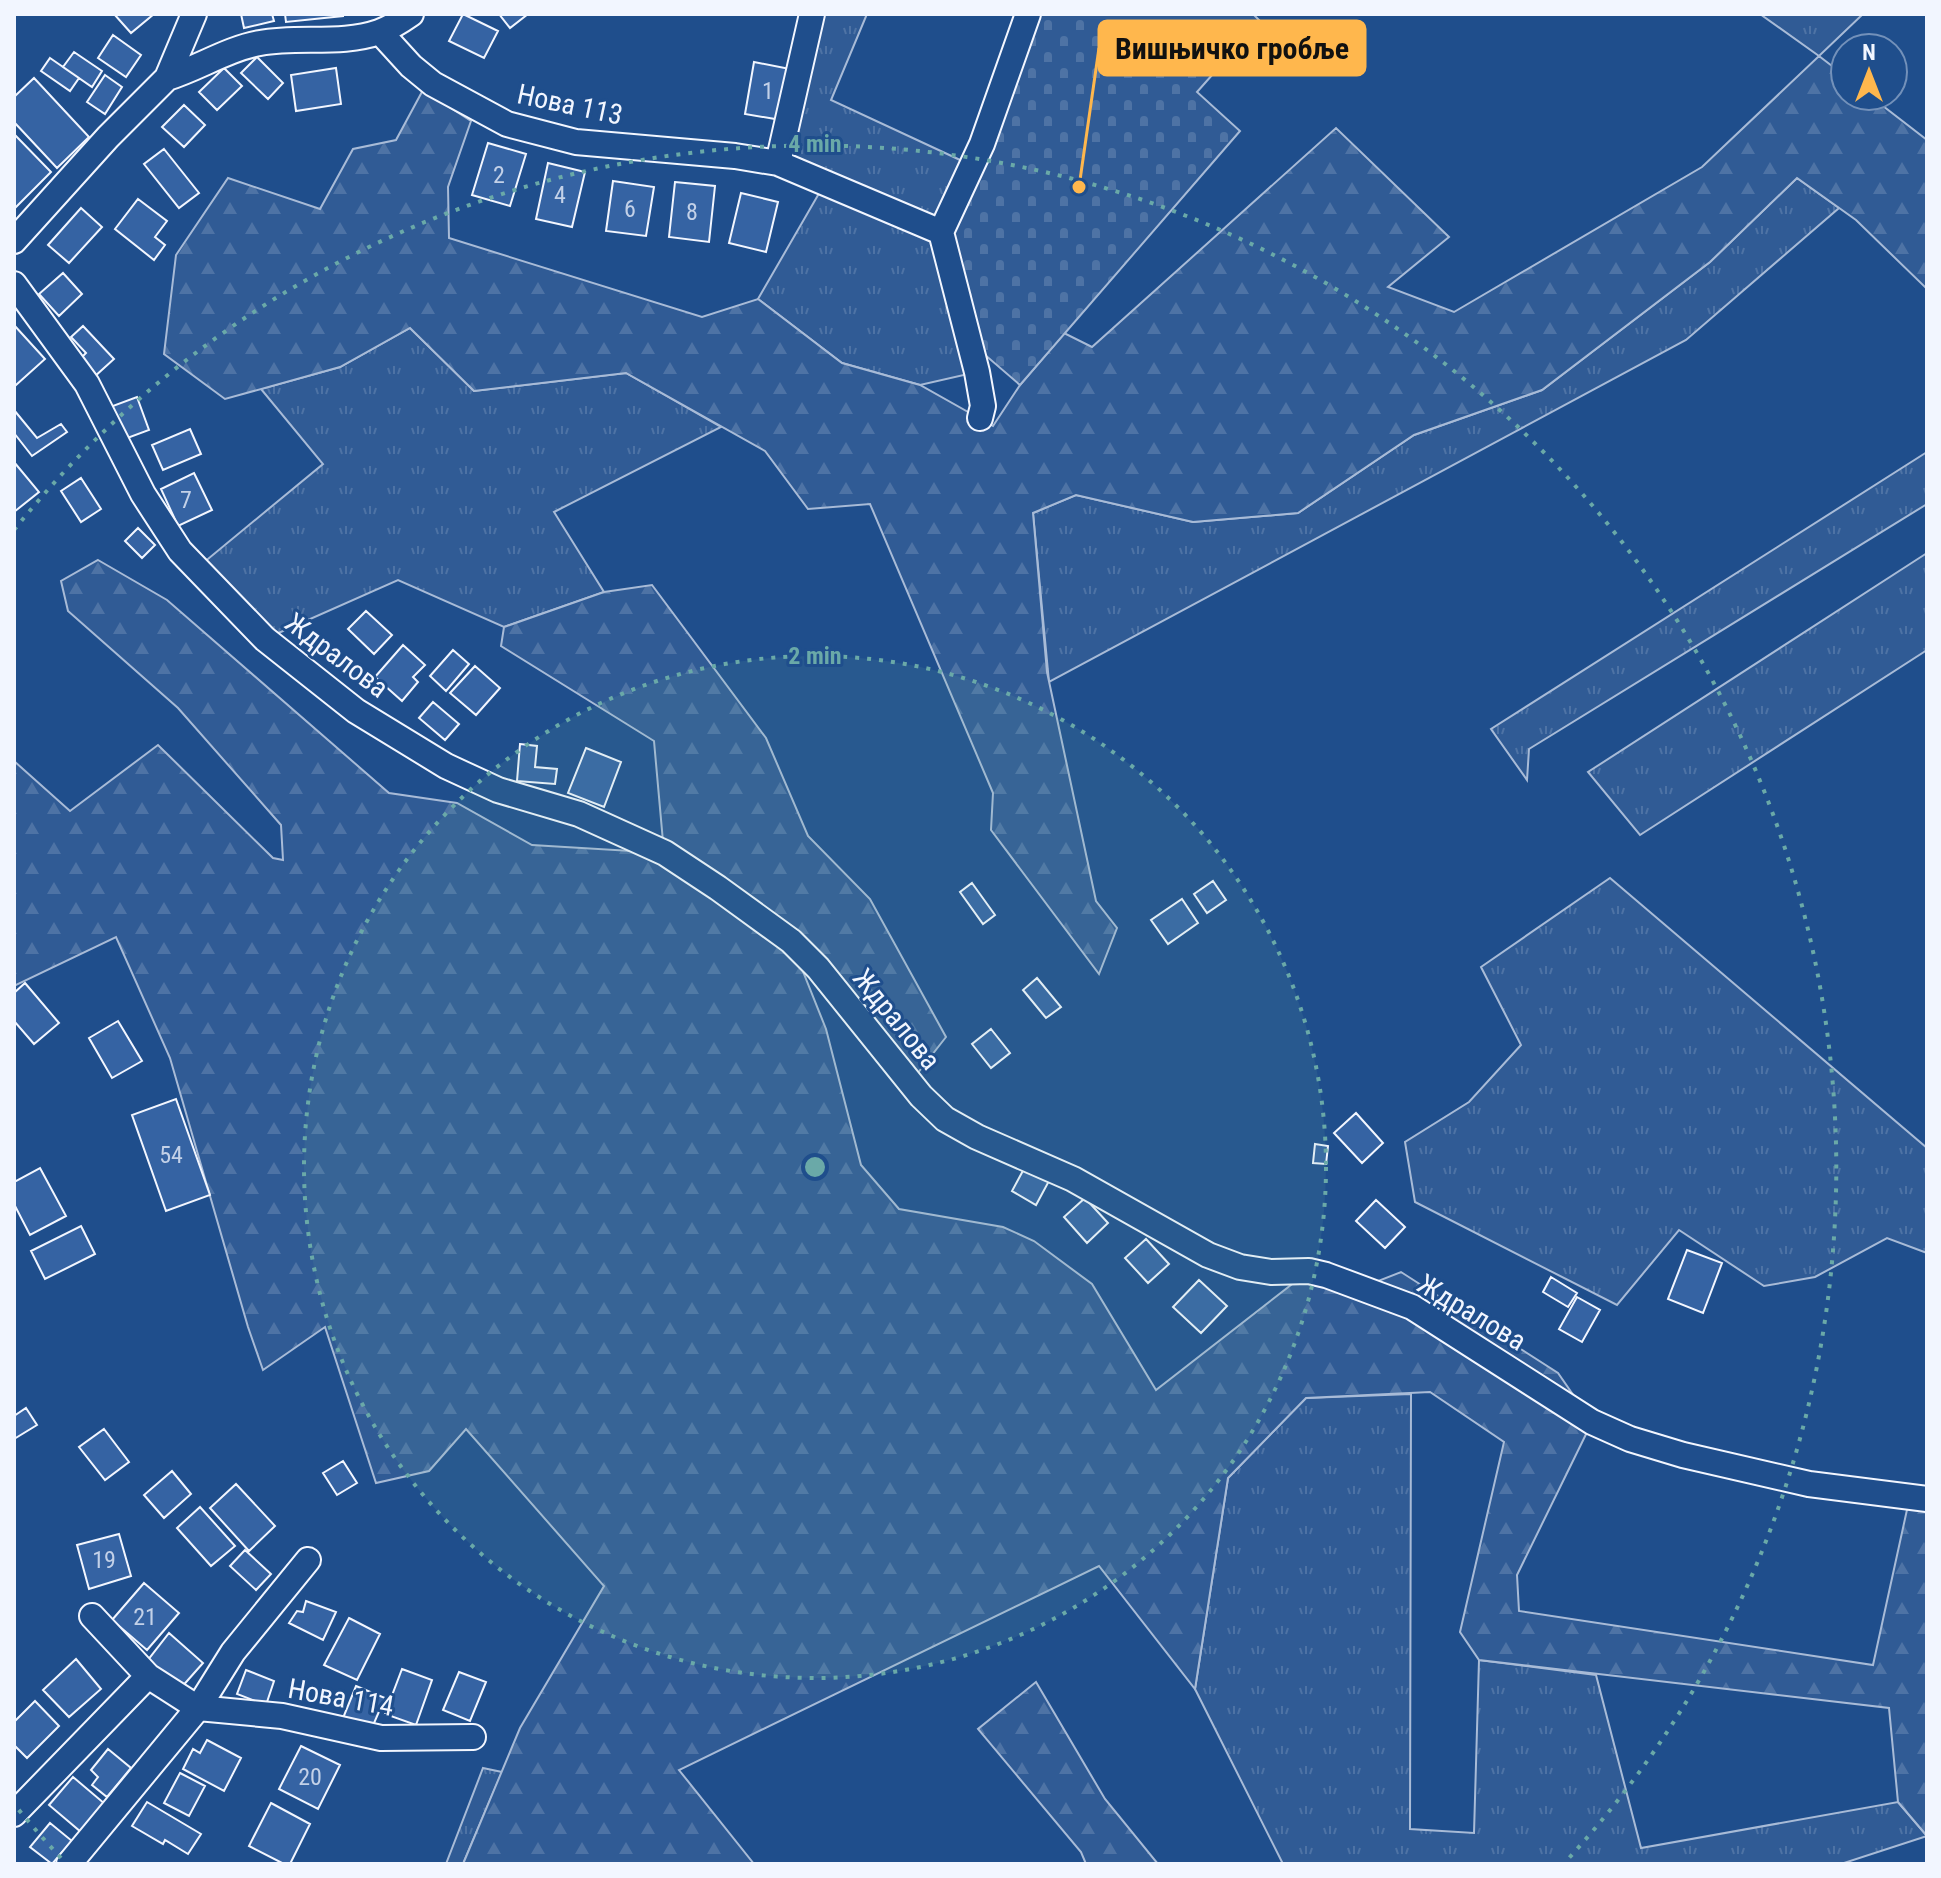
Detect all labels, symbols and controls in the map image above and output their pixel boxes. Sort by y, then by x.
callout: Вишњичко гробље [1099,21,1365,75]
text: Вишњичко гробље [1115,31,1349,66]
north arrow [1829,32,1909,112]
text: N [1862,40,1876,65]
street label: Нова 113 [514,77,626,132]
house number: 1 [762,77,774,105]
text: 4 min [788,130,842,158]
house number: 2 [493,161,505,189]
house number: 4 [554,181,566,209]
house number: 6 [624,195,636,223]
house number: 8 [686,198,698,226]
house number: 7 [180,486,192,514]
street label: Ждралова [279,606,395,705]
text: 2 min [788,642,842,670]
street label: Ждралова [846,962,947,1076]
house number: 54 [159,1141,183,1169]
centre of rings [801,1153,829,1181]
street label: Ждралова [1412,1267,1532,1358]
house number: 19 [92,1546,116,1574]
house number: 21 [133,1603,157,1631]
street label: Нова 114 [285,1672,396,1723]
house number: 20 [298,1763,322,1791]

